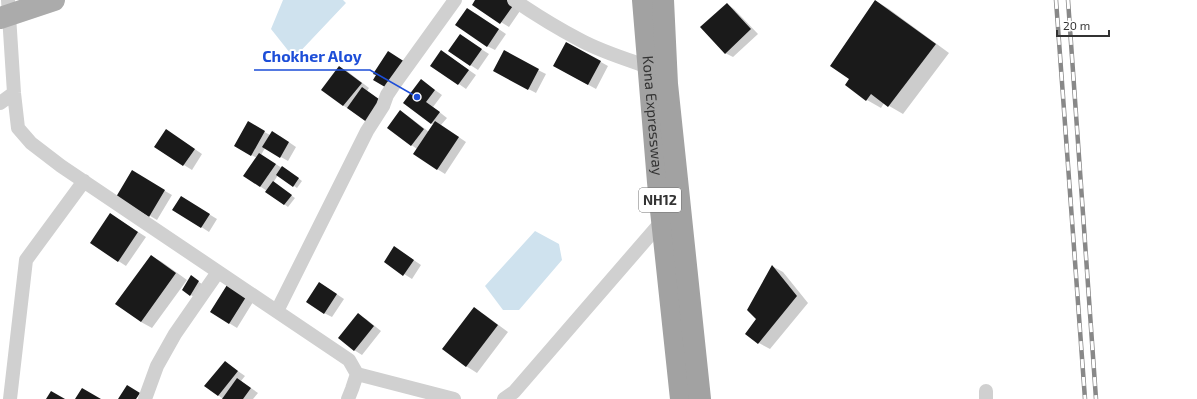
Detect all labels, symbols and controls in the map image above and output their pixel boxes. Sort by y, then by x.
scale bar [1057,12,1109,38]
text: 20 m [1063,18,1090,32]
callout: Chokher Aloy [254,42,370,70]
text: Chokher Aloy [262,46,362,66]
street label: Kona Expressway [640,55,667,176]
road number: NH12 [639,188,681,212]

